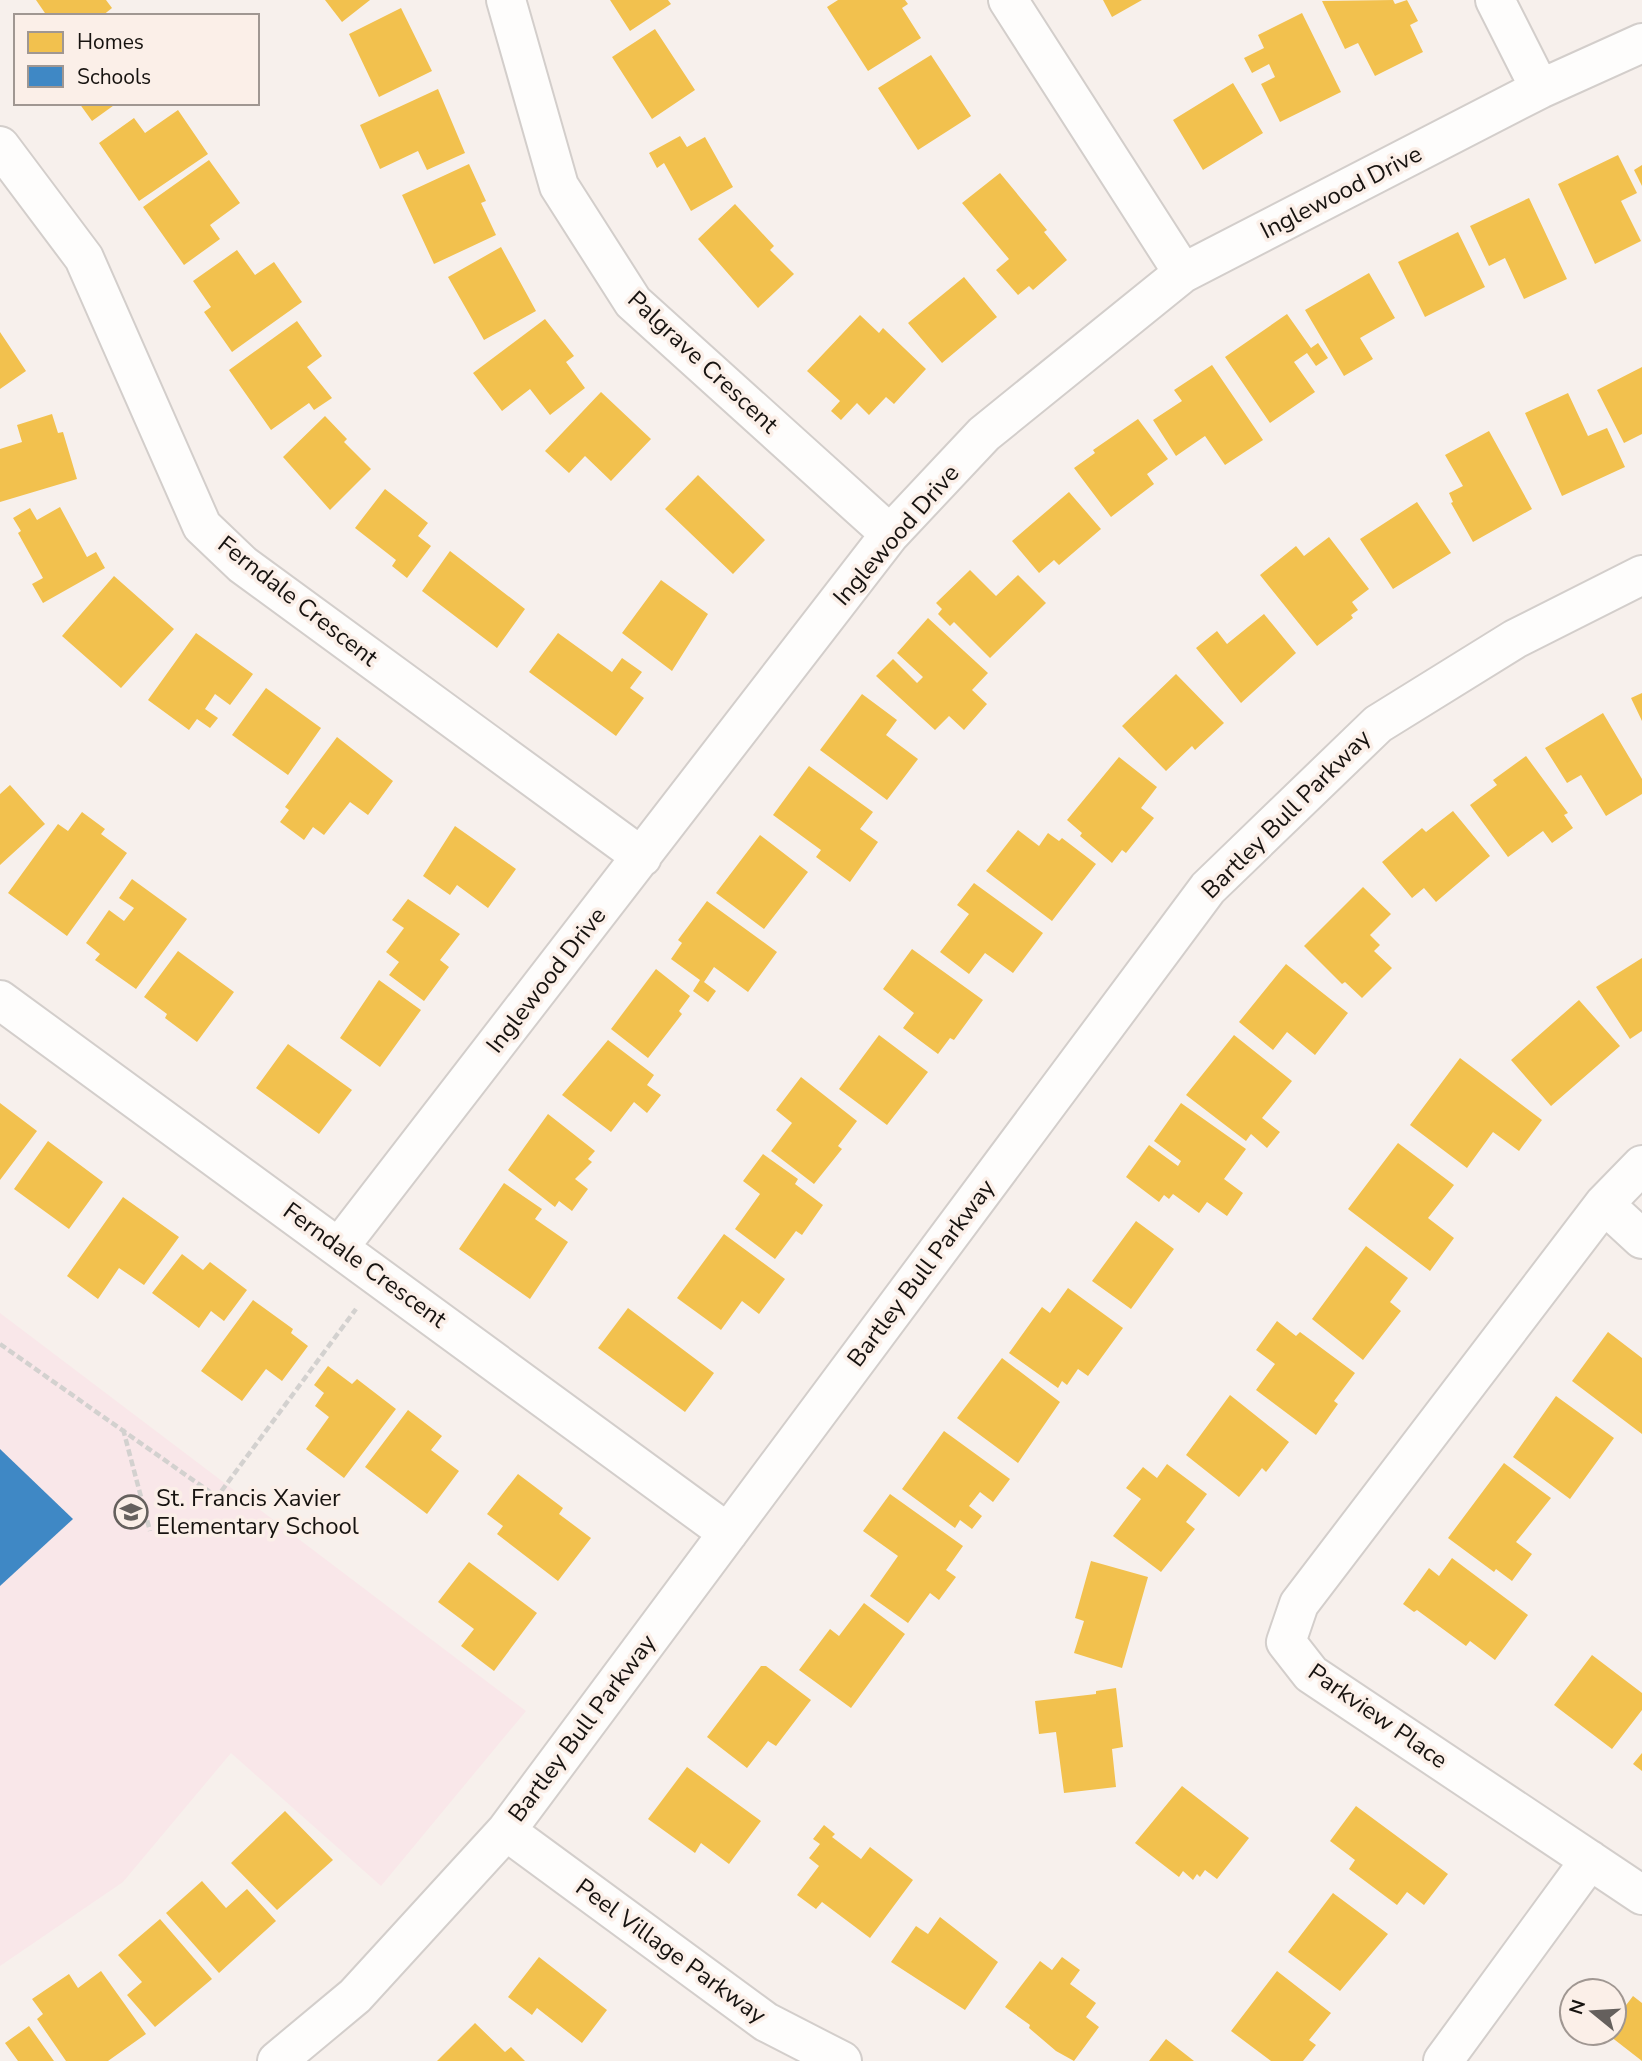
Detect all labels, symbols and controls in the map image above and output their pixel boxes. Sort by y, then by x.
legend [14,14,259,105]
text: Homes [77,28,144,56]
text: Schools [77,63,151,91]
street label: Inglewood Drive [1255,138,1427,246]
street label: Palgrave Crescent [621,284,786,441]
street label: Inglewood Drive [826,458,966,612]
street label: Ferndale Crescent [211,528,385,674]
street label: Bartley Bull Parkway [1194,722,1378,906]
street label: Inglewood Drive [479,900,613,1060]
street label: Bartley Bull Parkway [840,1172,1003,1373]
street label: Ferndale Crescent [277,1195,454,1336]
place label: St. Francis Xavier Elementary School [156,1482,359,1542]
school or university icon: St. Francis Xavier Elementary School [112,1493,150,1531]
street label: Bartley Bull Parkway [501,1627,664,1828]
street label: Parkview Place [1302,1656,1454,1776]
street label: Peel Village Parkway [569,1871,773,2031]
north arrow [1558,1977,1628,2047]
text: N [1563,1996,1592,2018]

